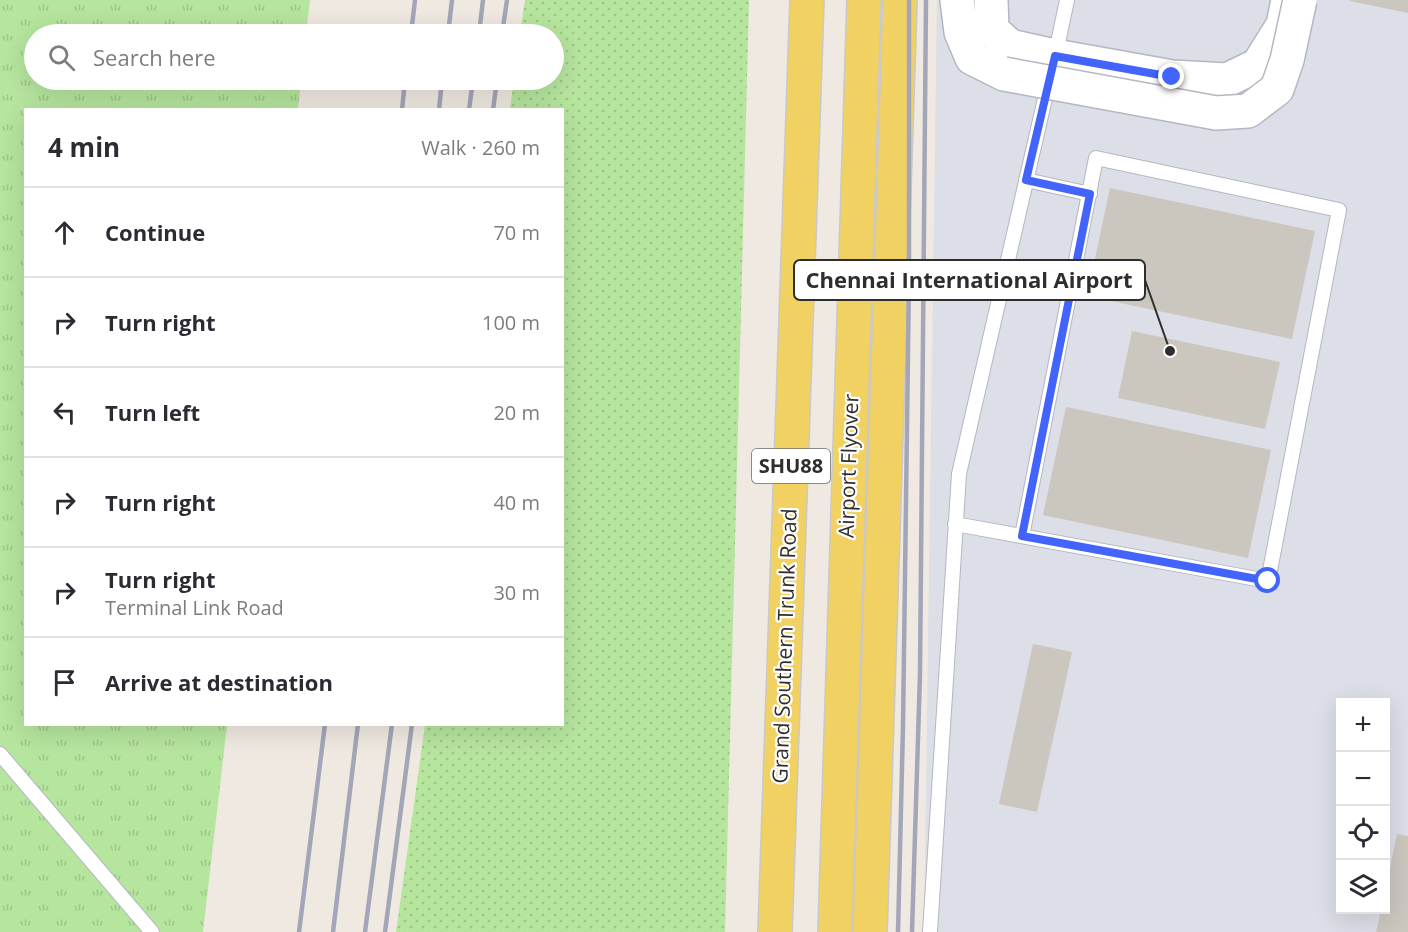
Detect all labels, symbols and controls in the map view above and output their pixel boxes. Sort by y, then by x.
search box [24,24,564,90]
icon: search [45,41,78,74]
text: Search here [93,42,216,72]
route end [1158,63,1184,89]
text: 4 min [48,129,120,165]
text: Walk · 260 m [421,134,540,161]
icon: ahead [48,216,81,249]
text: Continue [105,217,205,247]
text: 70 m [493,219,540,246]
callout: Chennai International Airport [794,260,1145,300]
text: Chennai International Airport [805,264,1133,294]
icon: right [48,306,81,339]
text: Turn right [105,307,216,337]
text: 100 m [482,309,540,336]
street label: Airport Flyover [831,393,865,539]
icon: left [48,396,81,429]
text: Turn left [105,397,200,427]
text: 20 m [493,399,540,426]
road number: SHU88 [752,449,830,483]
icon: right [48,486,81,519]
text: Turn right [105,487,216,517]
text: 40 m [493,489,540,516]
street label: Grand Southern Trunk Road [765,508,803,784]
text: Turn right [105,564,216,594]
route start [1254,567,1280,593]
icon: right [48,576,81,609]
text: 30 m [493,579,540,606]
text: Terminal Link Road [105,594,284,621]
icon: arrive [48,666,81,699]
text: Arrive at destination [105,667,333,697]
map controls [1336,698,1390,914]
button: + [1336,698,1390,752]
button: − [1336,752,1390,806]
button: locate [1336,806,1390,860]
button: layers [1336,860,1390,914]

